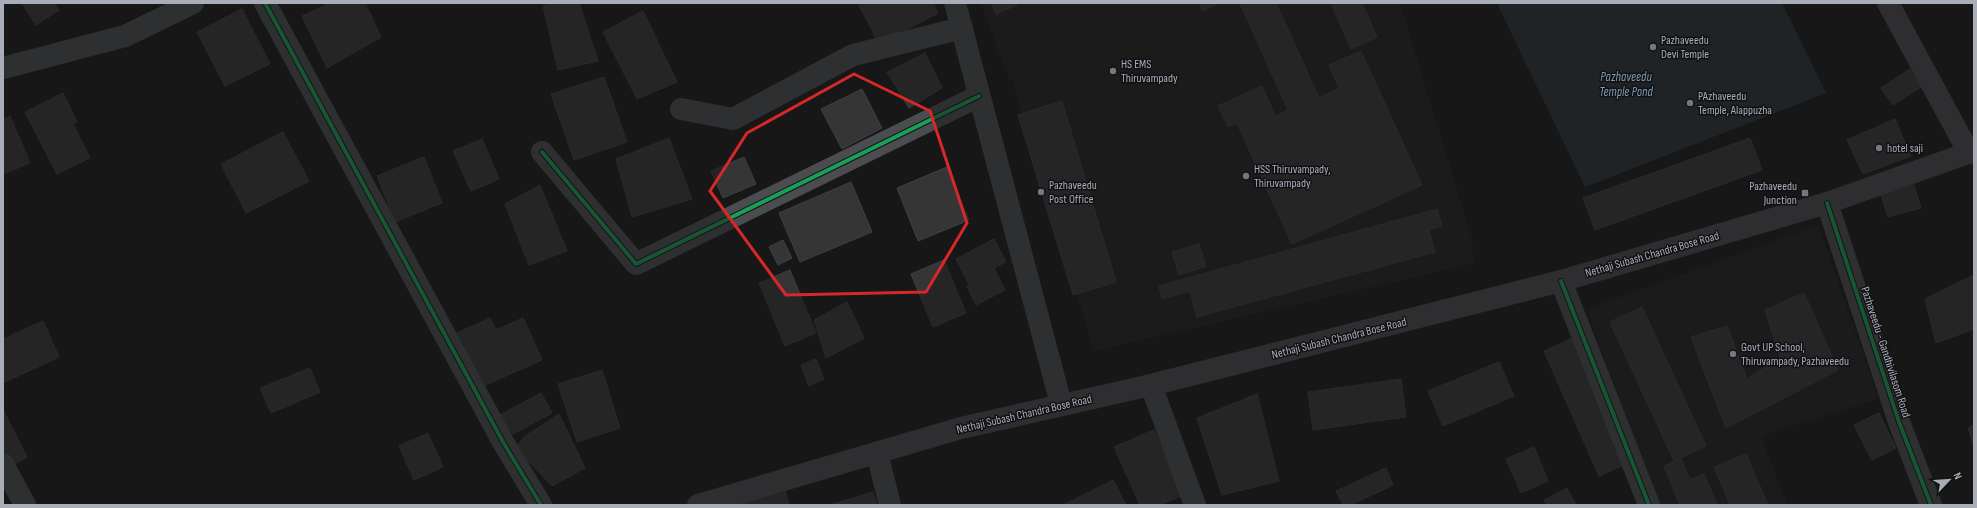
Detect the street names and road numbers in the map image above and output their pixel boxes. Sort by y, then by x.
street label: Nethaji Subash Chandra Bose Road [1583,228,1721,281]
street label: Pazhaveedu - Gandhivilasom Road [1857,285,1914,419]
street label: Nethaji Subash Chandra Bose Road [1270,314,1408,363]
street label: Nethaji Subash Chandra Bose Road [955,392,1093,437]

